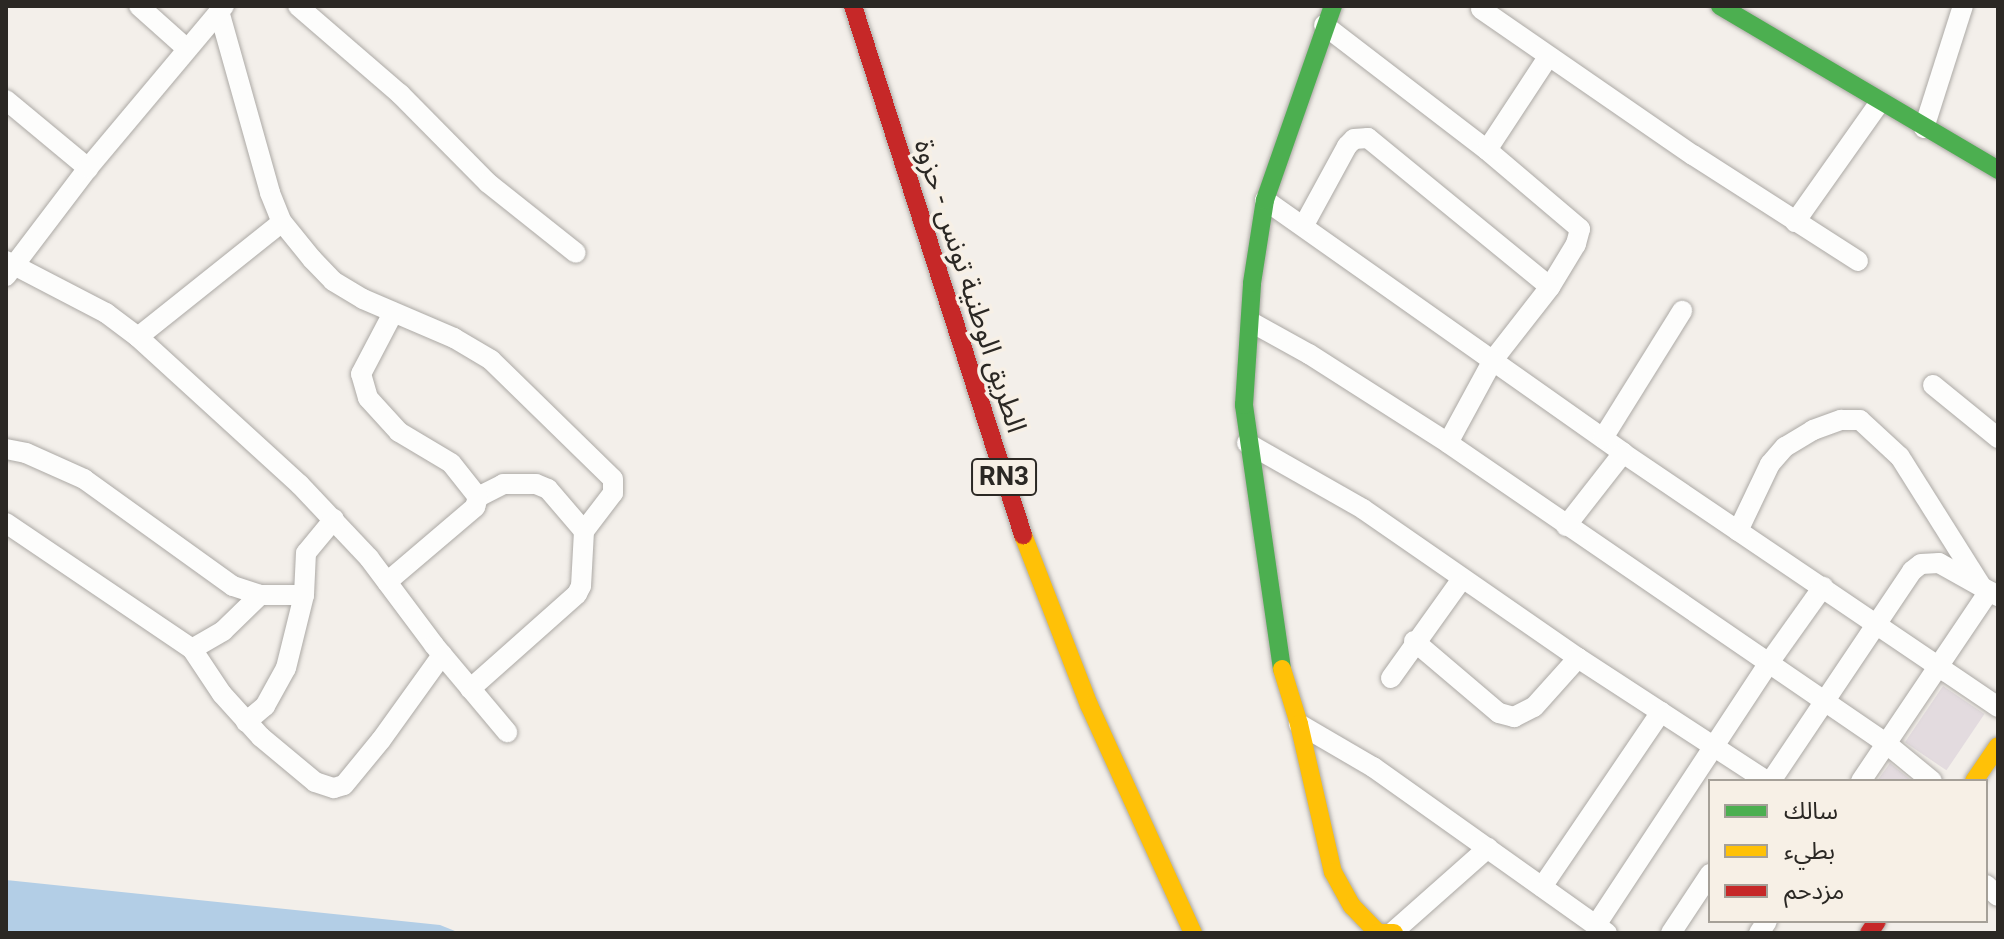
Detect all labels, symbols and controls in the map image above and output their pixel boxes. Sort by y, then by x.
street label: الطريق الوطنية تونس - حزوة [907,135,1033,437]
road number: RN3 [970,455,1038,499]
legend [1708,779,1988,923]
text: سالك [1784,797,1838,825]
text: بطيء [1784,837,1835,865]
text: مزدحم [1784,877,1844,905]

